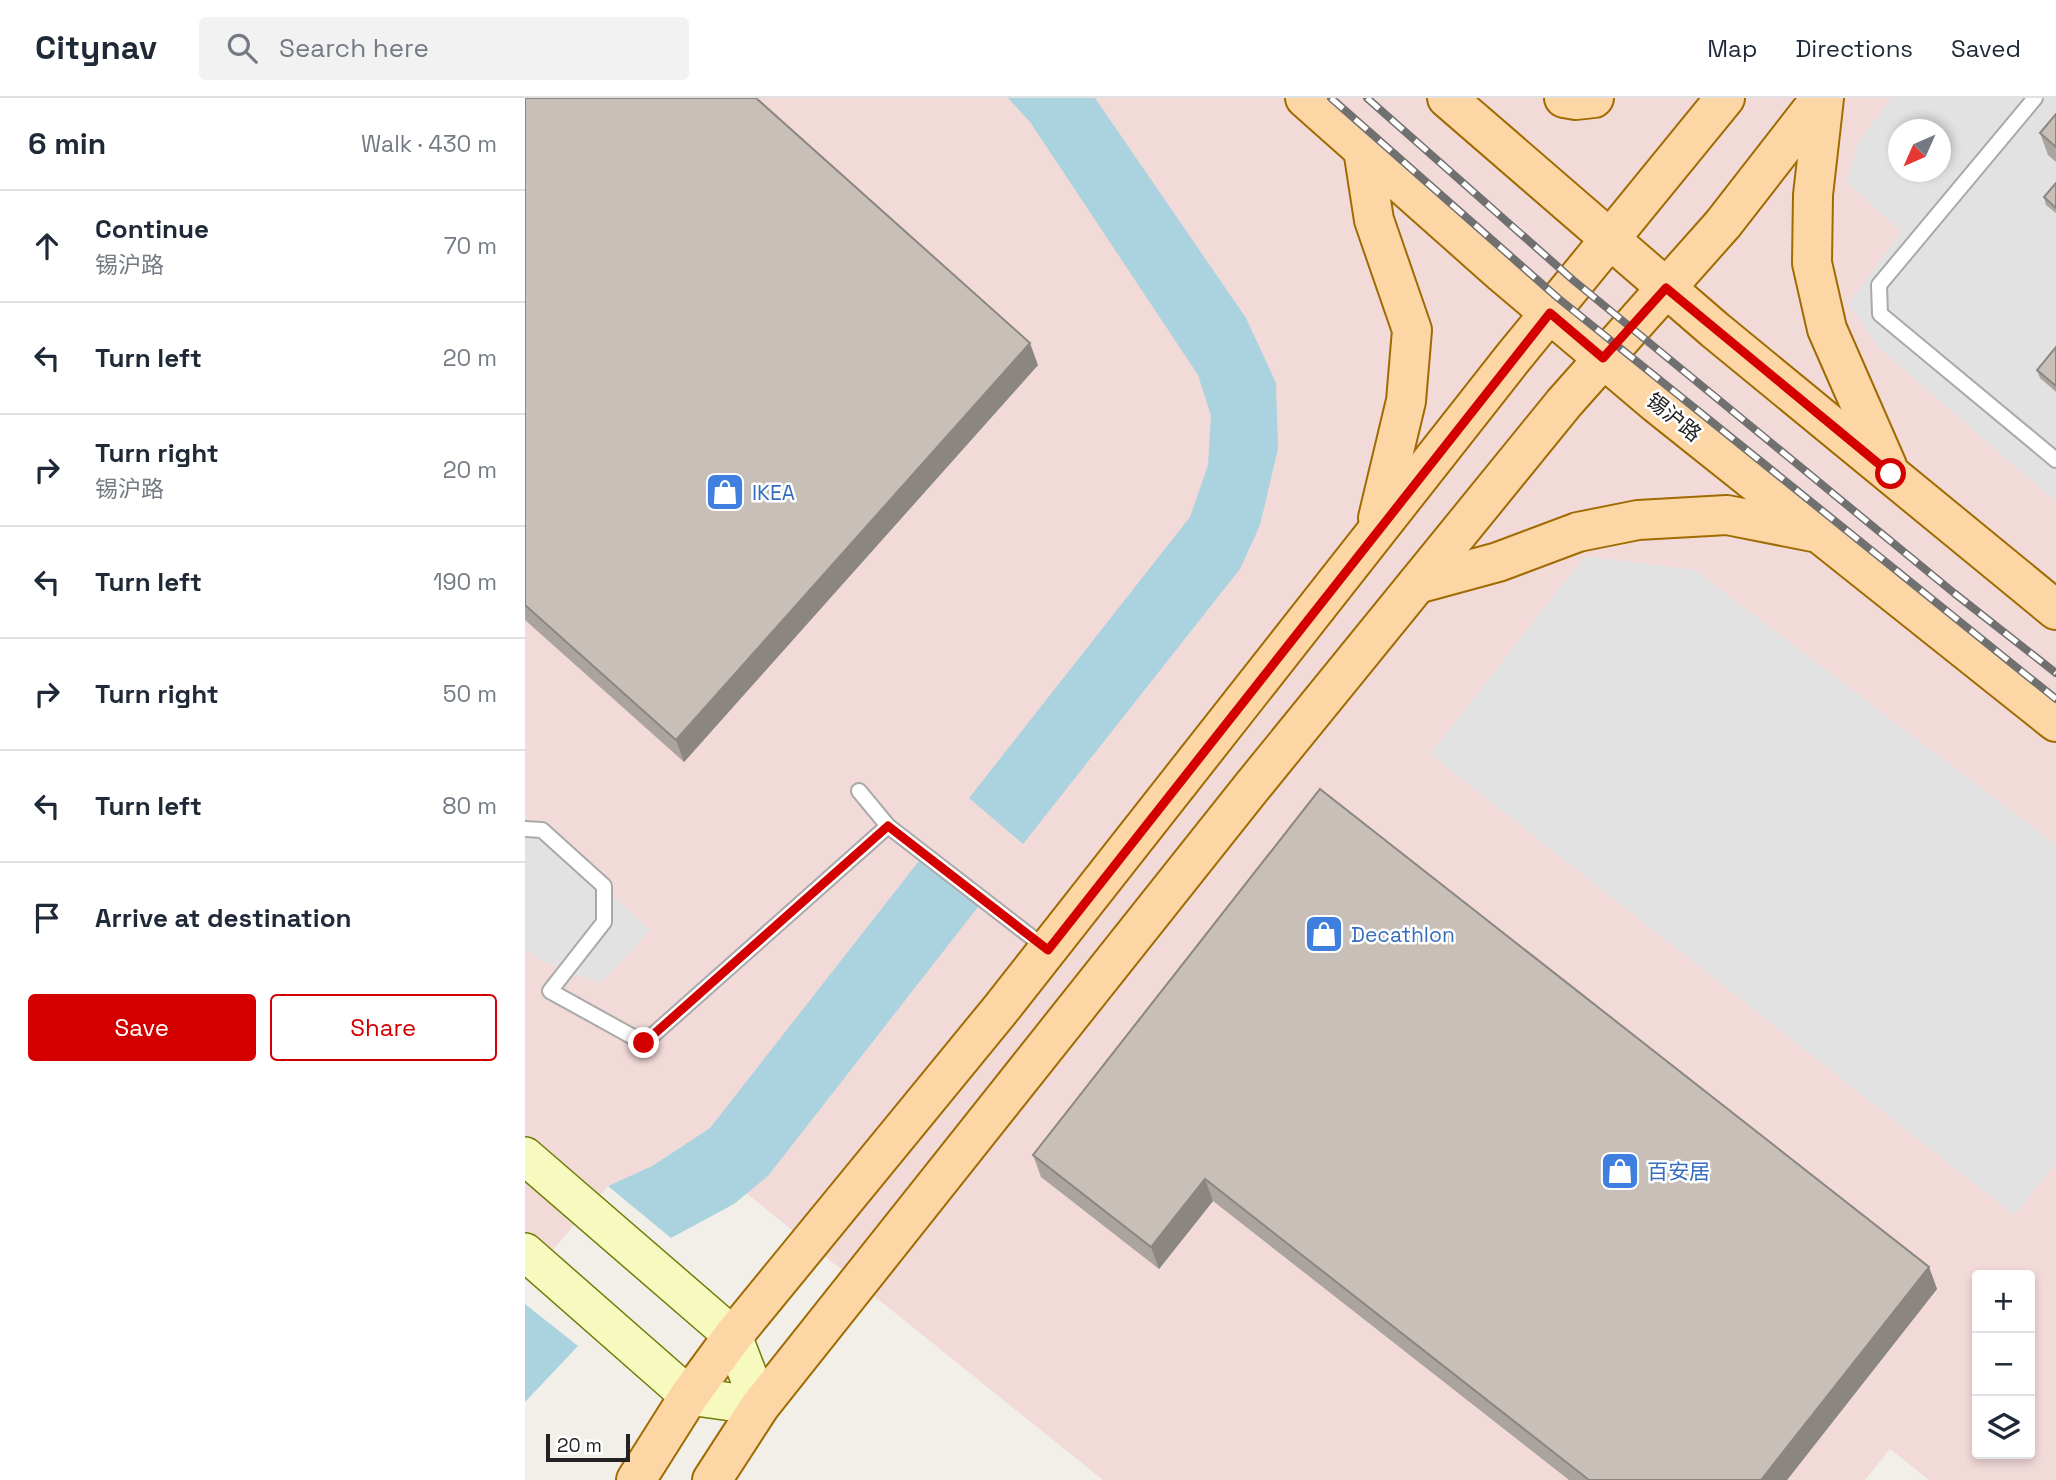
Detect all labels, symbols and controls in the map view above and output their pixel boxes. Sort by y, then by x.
search box [199,17,689,80]
text: Citynav [35,27,157,69]
icon: search [223,29,261,67]
text: Search here [279,31,429,65]
text: Map [1707,33,1757,64]
text: Directions [1795,33,1913,64]
text: Saved [1951,33,2021,64]
north arrow [1888,119,1951,182]
text: 6 min [28,124,106,163]
text: Walk · 430 m [361,129,497,159]
text: Continue [95,212,209,246]
icon: ahead [28,227,66,265]
text: 70 m [444,231,497,261]
text: 锡沪路 [95,250,164,280]
icon: left [28,339,66,377]
text: Turn left [95,341,202,375]
text: 20 m [443,343,497,373]
street label: 锡沪路 [1641,387,1707,447]
text: Turn right [95,436,219,470]
icon: right [28,451,66,489]
text: 20 m [443,455,497,485]
route start [1875,458,1906,489]
shop icon: IKEA [704,471,746,513]
text: 锡沪路 [95,474,164,504]
place label: IKEA [752,479,795,506]
icon: left [28,563,66,601]
text: Turn left [95,565,202,599]
text: 190 m [433,567,497,597]
icon: right [28,675,66,713]
text: Turn right [95,677,219,711]
text: 50 m [443,679,497,709]
icon: left [28,787,66,825]
text: Turn left [95,789,202,823]
text: 80 m [442,791,497,821]
icon: arrive [28,899,66,937]
text: Arrive at destination [95,901,352,935]
shop icon: Decathlon [1303,913,1345,955]
place label: Decathlon [1351,921,1455,948]
button: Save [28,994,256,1061]
button: Share [270,994,497,1061]
route end [628,1027,659,1058]
shop icon: 百安居 [1599,1150,1641,1192]
place label: 百安居 [1647,1158,1710,1185]
map controls [1972,1270,2035,1459]
button: + [1972,1270,2035,1333]
button: − [1972,1333,2035,1396]
button: layers [1972,1396,2035,1459]
scale bar [546,1431,630,1463]
text: 20 m [557,1433,602,1458]

